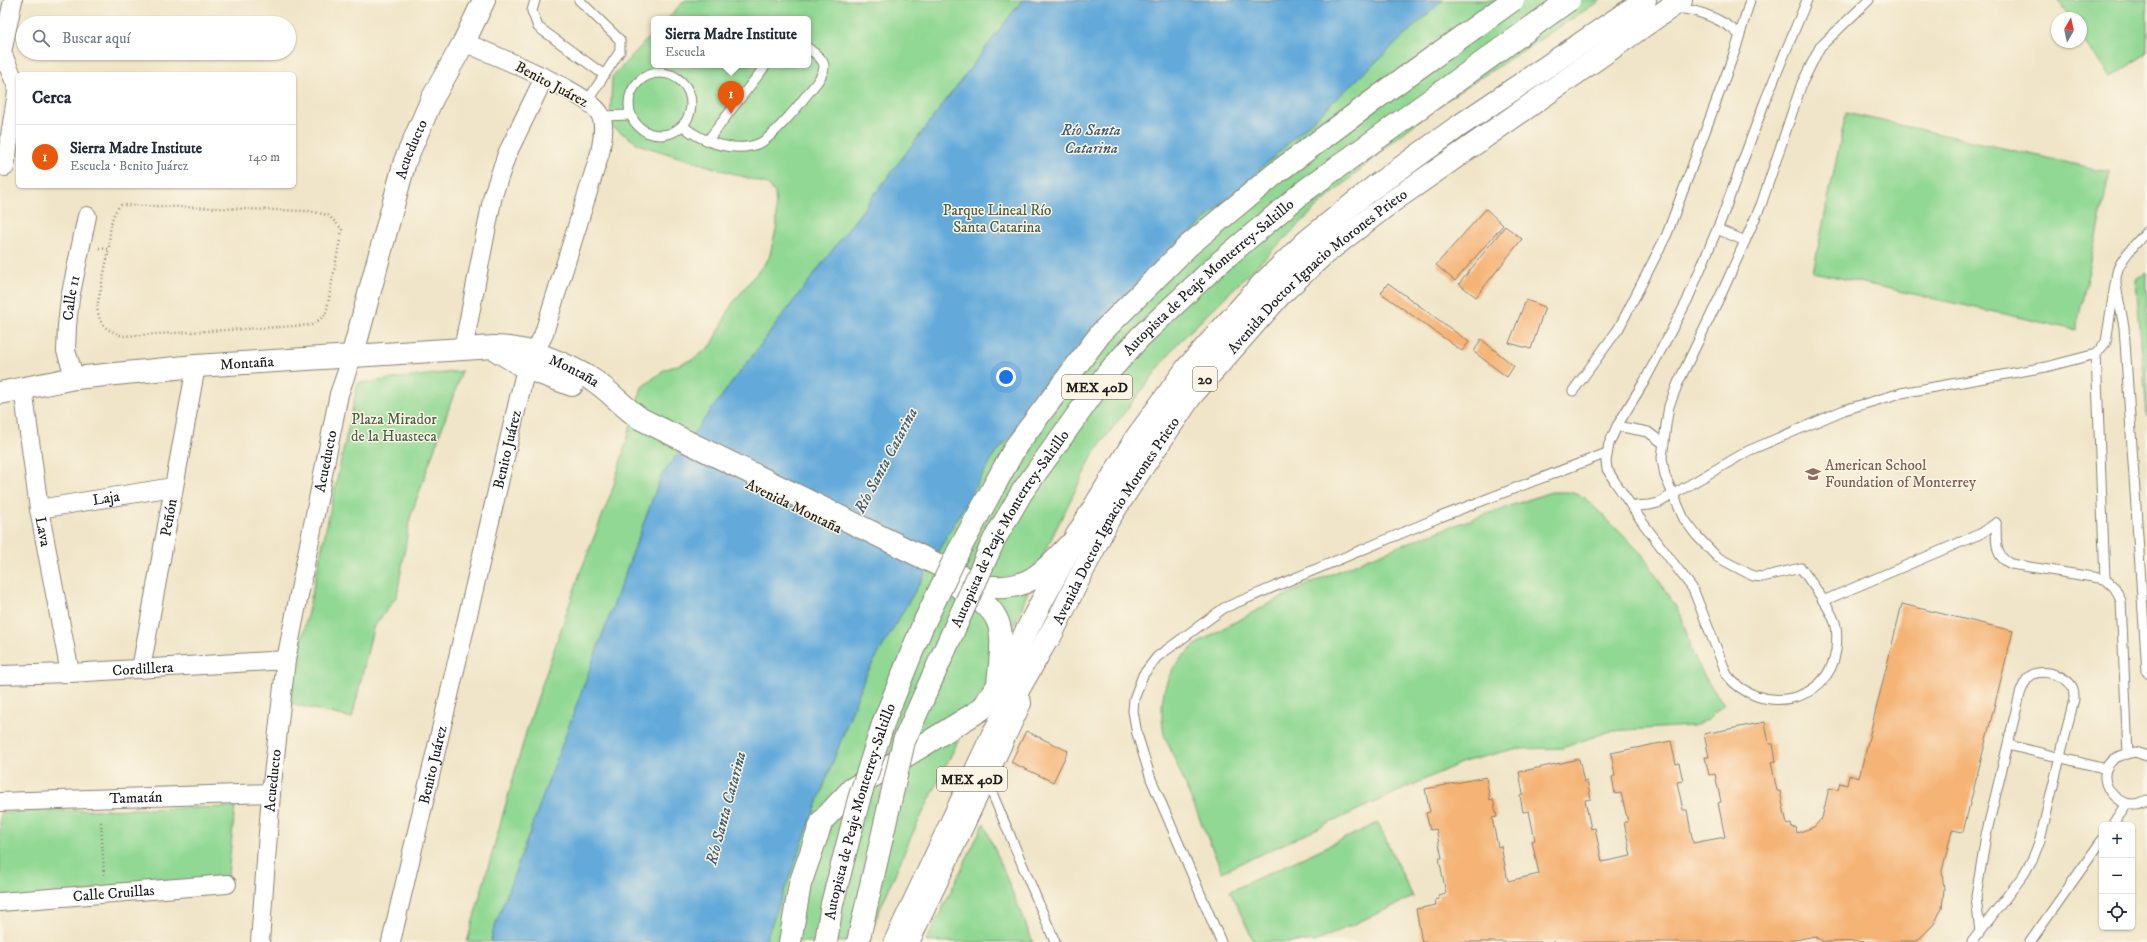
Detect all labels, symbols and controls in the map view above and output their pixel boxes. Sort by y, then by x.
north arrow [2051,12,2087,48]
search box [16,16,296,60]
popup [651,16,811,68]
text: Sierra Madre Institute [665,25,797,44]
icon: search [30,27,52,49]
text: Buscar aquí [62,29,130,48]
text: Escuela [665,44,705,60]
street label: Benito Juárez [512,57,592,112]
pin: 1 [718,81,744,114]
text: Cerca [32,87,71,109]
street label: Acueducto [391,117,432,181]
water label: Río Santa Catarina [1060,120,1121,158]
text: Sierra Madre Institute [70,139,202,158]
text: 1 [43,149,47,165]
text: 140 m [248,149,280,165]
text: Escuela · Benito Juárez [70,158,189,174]
street label: Avenida Doctor Ignacio Morones Prieto [1223,185,1411,358]
street label: Autopista de Peaje Monterrey-Saltillo [1119,195,1298,360]
park label: Parque Lineal Río Santa Catarina [943,201,1051,237]
street label: Calle 11 [59,273,85,321]
street label: Montaña [546,350,603,392]
street label: Montaña [219,352,275,374]
your location [996,367,1016,387]
road number: 20 [1193,367,1217,391]
road number: MEX 40D [1062,375,1132,399]
water label: Río Santa Catarina [849,404,922,518]
street label: Benito Juárez [489,408,526,491]
park label: Plaza Mirador de la Huasteca [351,410,438,446]
street label: Avenida Doctor Ignacio Morones Prieto [1049,413,1184,628]
street label: Autopista de Peaje Monterrey-Saltillo [947,426,1073,631]
street label: Acueducto [311,429,342,494]
place label: American School Foundation of Monterrey [1825,456,1977,492]
school or university icon: American School Foundation of Monterrey [1804,465,1822,483]
street label: Avenida Montaña [743,475,846,538]
street label: Laja [91,487,122,510]
street label: Peñón [156,497,182,538]
street label: Lava [31,515,55,549]
street label: Cordillera [112,658,175,680]
street label: Autopista de Peaje Monterrey-Saltillo [821,700,900,921]
street label: Benito Juárez [415,723,452,806]
street label: Acueducto [261,748,286,813]
water label: Río Santa Catarina [701,749,751,868]
road number: MEX 40D [937,767,1007,791]
street label: Tamatán [109,788,163,808]
map controls [2099,822,2135,930]
button: + [2099,822,2135,858]
button: − [2099,858,2135,894]
street label: Calle Cruillas [72,881,155,906]
button: locate [2099,894,2135,930]

